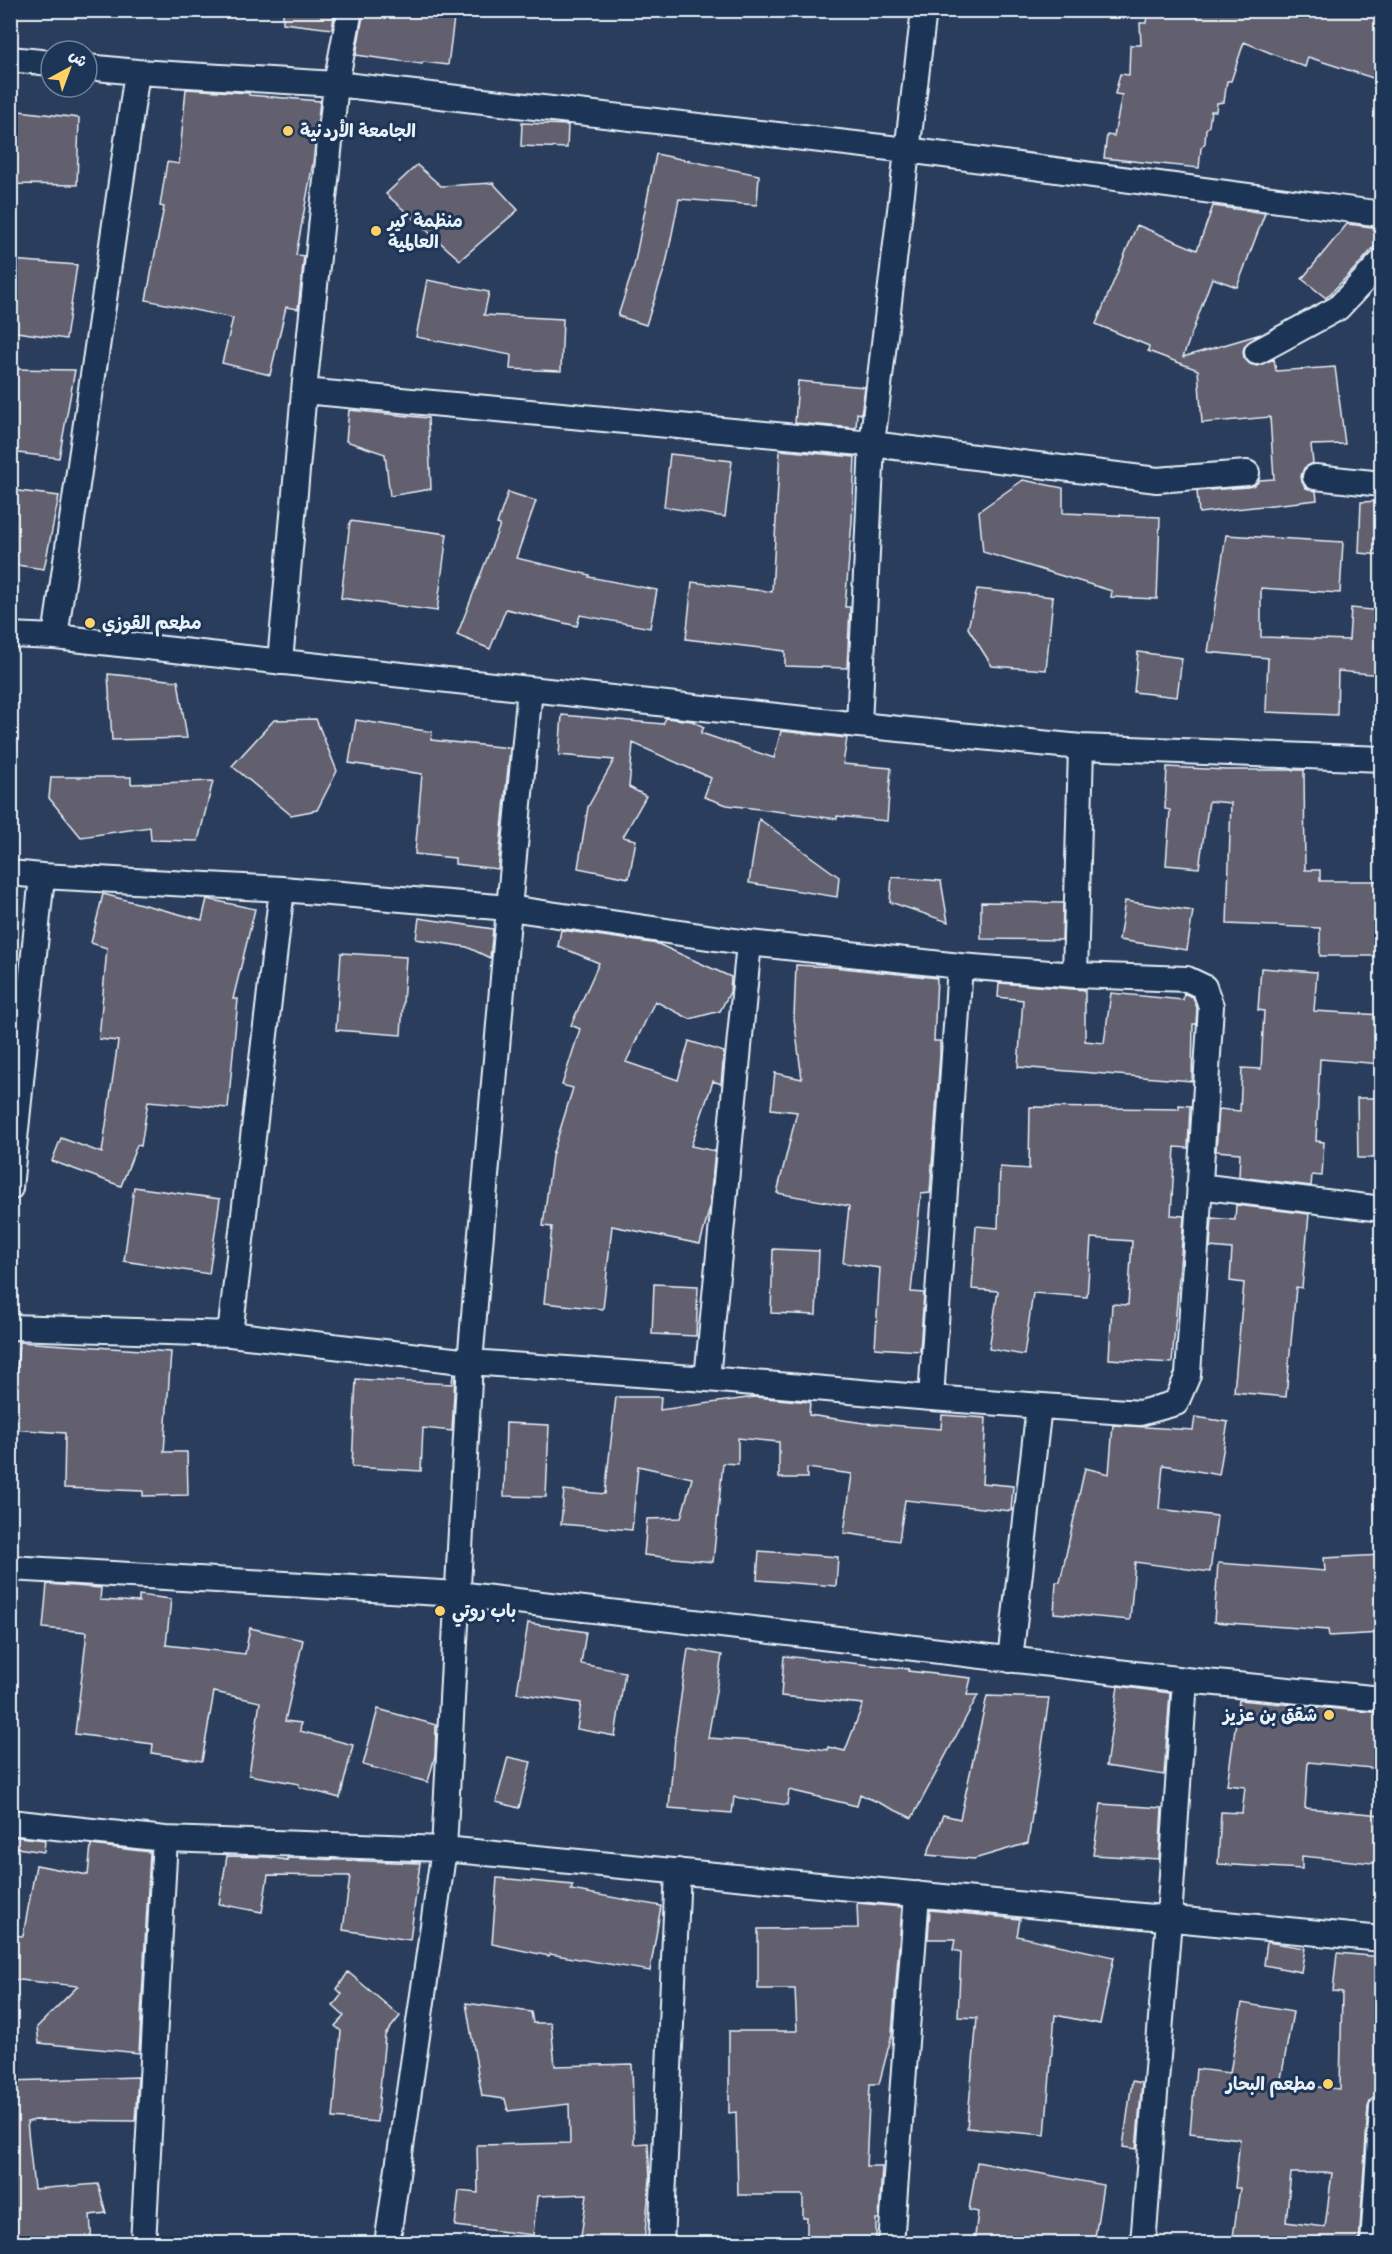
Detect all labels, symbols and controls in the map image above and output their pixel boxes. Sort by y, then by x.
north arrow [39,39,99,99]
text: ش [62,41,95,75]
place label: الجامعة الأردنية [300,115,416,147]
marker: الجامعة الأردنية [281,124,295,138]
place label: منظمة كير العالمية [386,205,463,258]
marker: منظمة كير العالمية [369,224,383,238]
place label: مطعم القوزي [102,607,202,639]
marker: مطعم القوزي [83,616,97,630]
place label: باب روتي [452,1595,516,1627]
marker: باب روتي [433,1604,447,1618]
place label: شقق بن عزيز [1221,1699,1317,1731]
marker: شقق بن عزيز [1322,1708,1336,1722]
place label: مطعم البحار [1224,2068,1316,2100]
marker: مطعم البحار [1321,2077,1335,2091]

